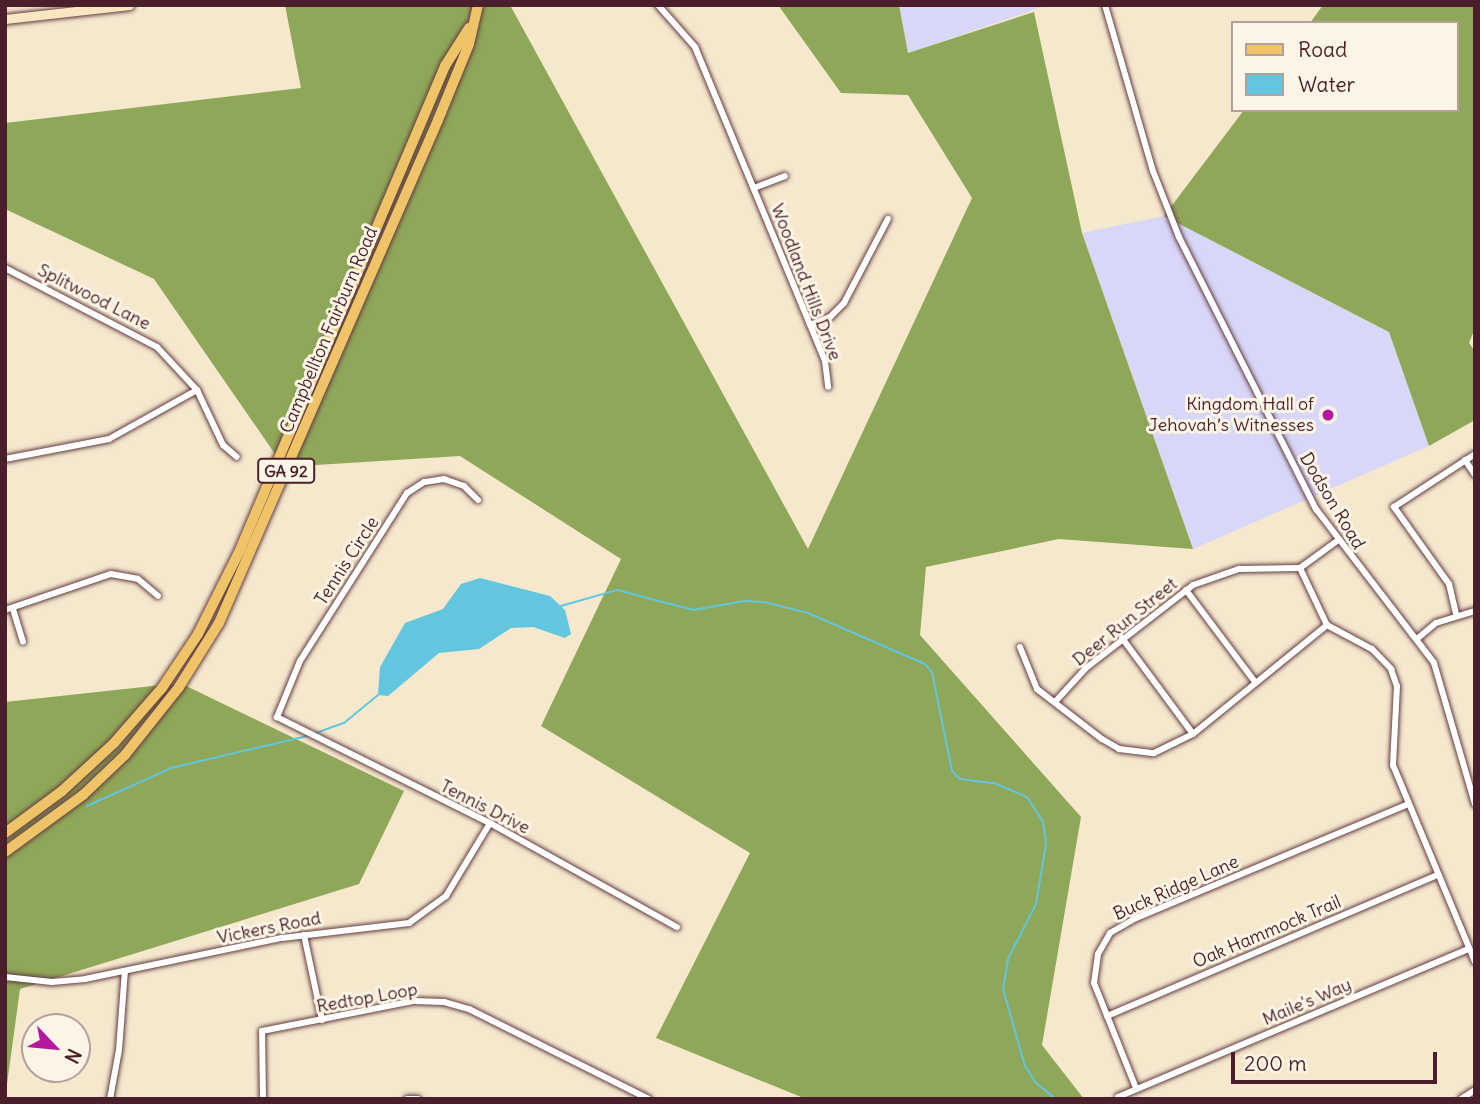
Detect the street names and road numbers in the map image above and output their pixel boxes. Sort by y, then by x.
street label: Woodland Hills Drive [766,201,846,363]
street label: Campbellton Fairburn Road [276,223,382,437]
street label: Splitwood Lane [34,259,154,335]
street label: Dodson Road [1295,449,1369,553]
road number: GA 92 [256,458,316,484]
street label: Tennis Circle [310,513,384,609]
street label: Deer Run Street [1068,573,1182,671]
street label: Tennis Drive [437,775,533,839]
street label: Buck Ridge Lane [1110,851,1242,925]
street label: Oak Hammock Trail [1190,891,1344,973]
street label: Vickers Road [215,907,323,949]
street label: Maile's Way [1259,974,1355,1030]
street label: Redtop Loop [315,978,419,1018]

